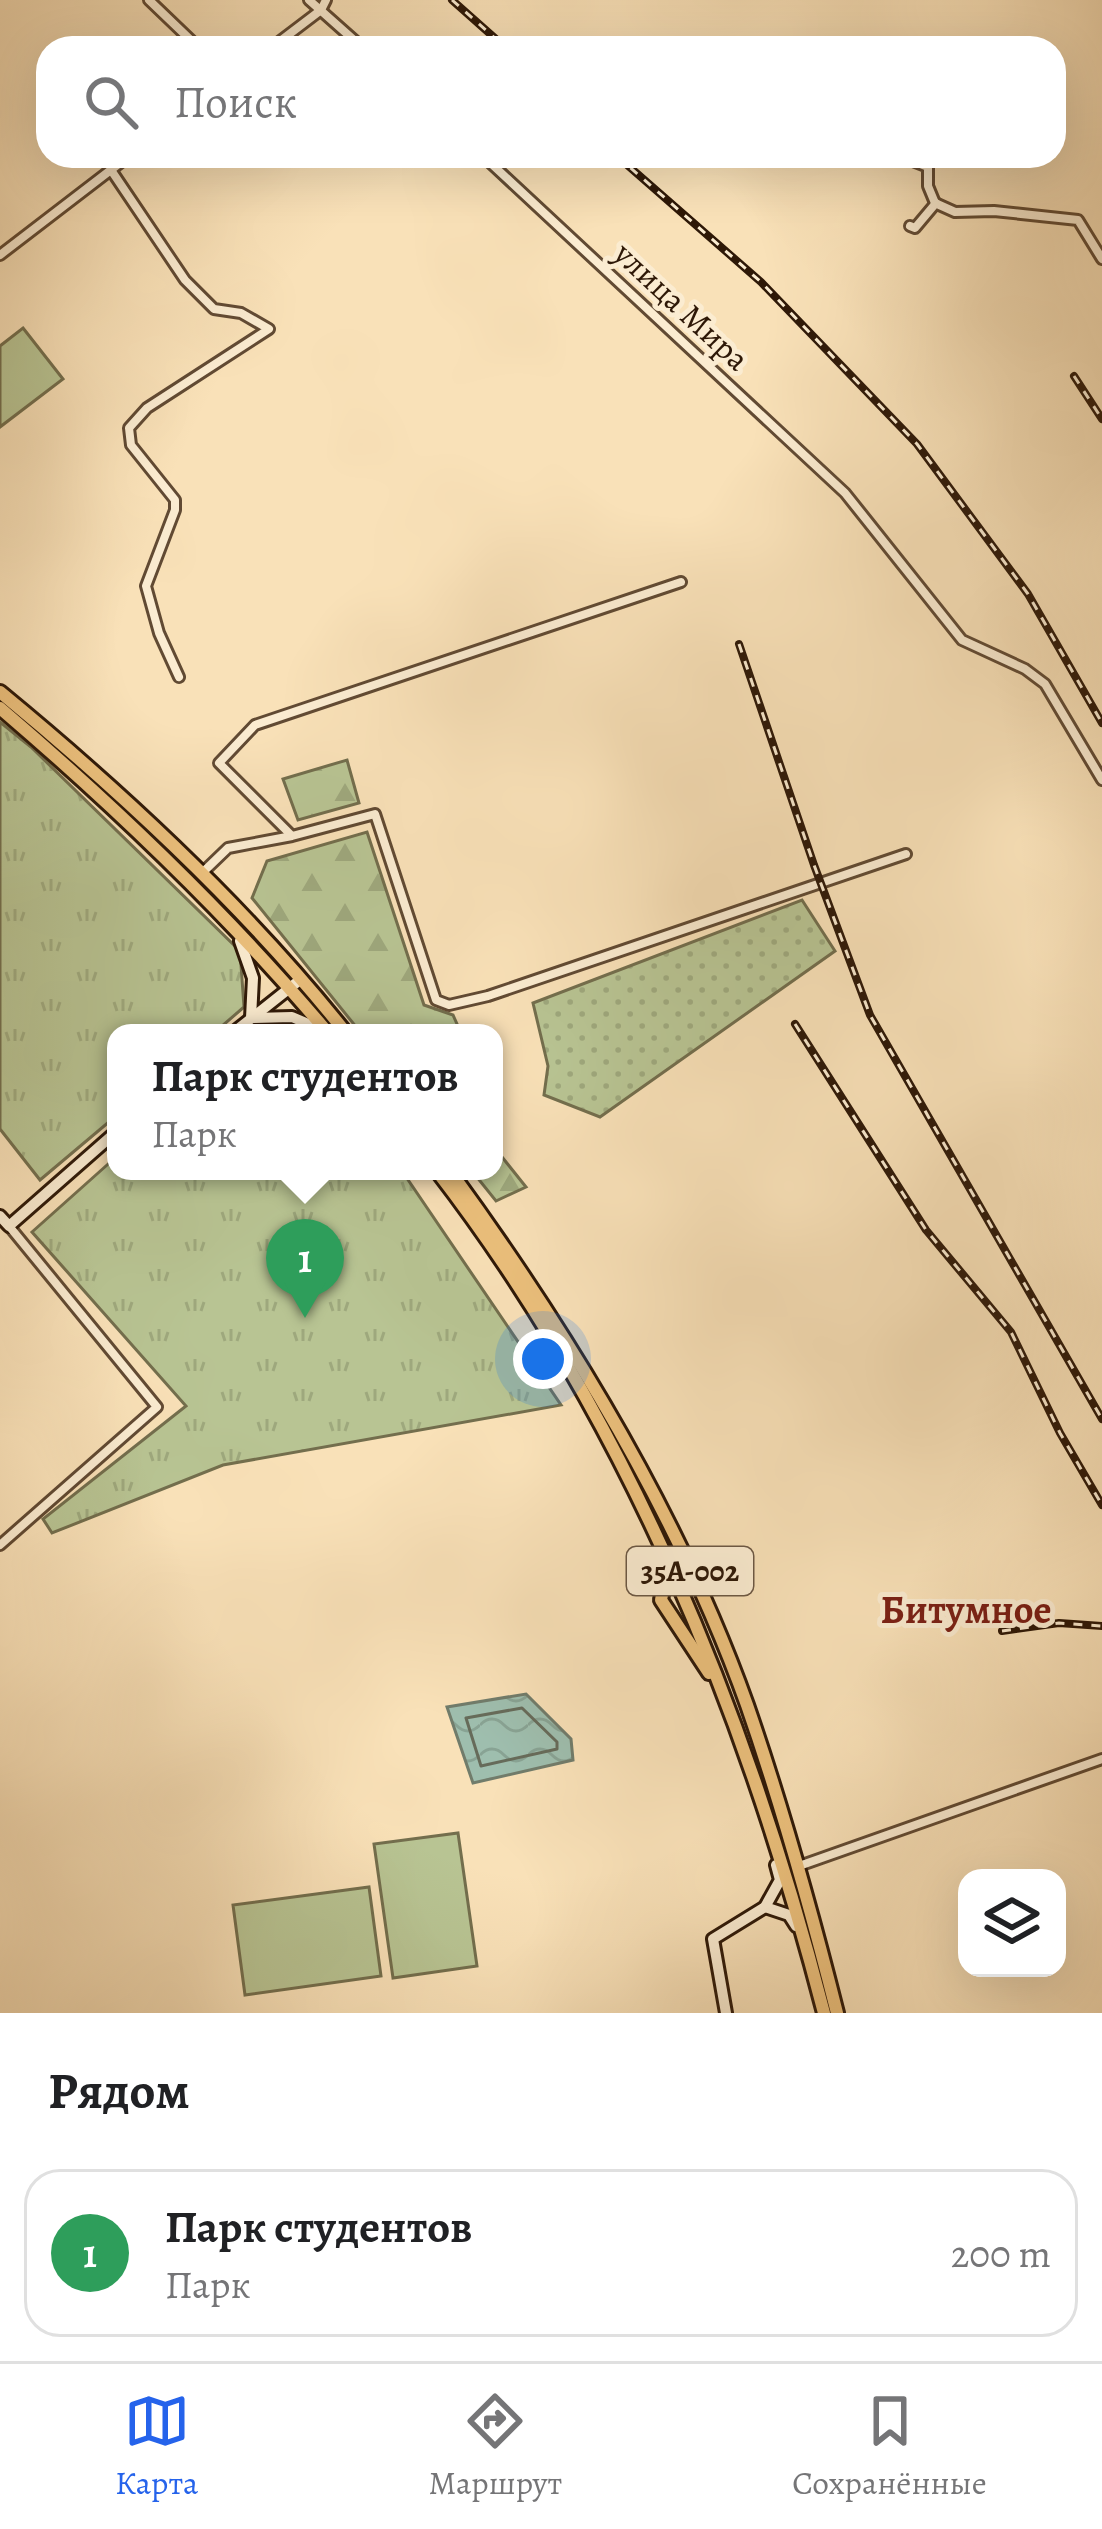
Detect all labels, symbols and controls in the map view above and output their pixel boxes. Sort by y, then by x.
search box [36,36,1066,168]
icon: search [78,69,144,135]
text: Поиск [174,71,297,133]
street label: улица Мира [604,231,760,381]
popup [107,1024,503,1180]
text: Парк студентов [151,1045,459,1107]
text: Парк [151,1107,237,1160]
pin: 1 [266,1219,344,1318]
your location [513,1329,573,1389]
road number: 35А-002 [627,1547,753,1595]
district label: Битумное [880,1583,1052,1636]
map controls [958,1869,1066,1977]
button: layers [958,1869,1066,1977]
text: Рядом [48,2056,190,2126]
text: Парк студентов [165,2196,472,2258]
text: 1 [83,2227,97,2280]
text: 200 m [951,2227,1051,2280]
text: Парк [165,2258,251,2311]
tab: Карта [115,2388,198,2505]
tab: Маршрут [429,2388,562,2505]
tab: Сохранённые [792,2388,987,2505]

